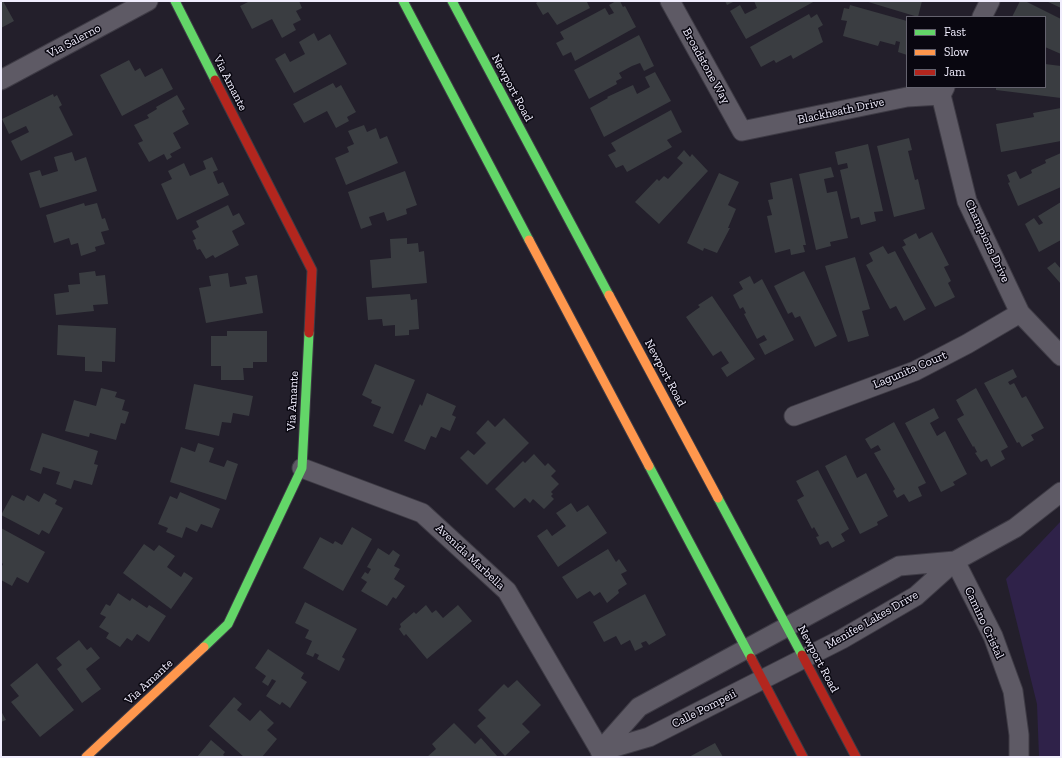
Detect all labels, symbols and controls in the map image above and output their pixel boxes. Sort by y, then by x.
legend [906,16,1046,88]
street label: Via Salerno [45,21,103,61]
text: Fast [944,25,966,39]
street label: Broadstone Way [679,26,733,106]
text: Slow [944,45,969,59]
street label: Newport Road [488,52,536,124]
street label: Via Amante [210,53,250,113]
text: Jam [944,65,965,79]
street label: Blackheath Drive [796,95,886,127]
street label: Champions Drive [961,197,1013,285]
street label: Newport Road [641,337,689,409]
street label: Lagunita Court [871,348,949,392]
street label: Via Amante [284,371,302,431]
street label: Avenida Marbella [432,521,508,593]
street label: Camino Cristal [961,585,1007,661]
street label: Menifee Lakes Drive [823,588,921,652]
street label: Newport Road [794,623,842,695]
street label: Via Amante [122,656,176,708]
street label: Calle Pompeii [669,687,739,731]

